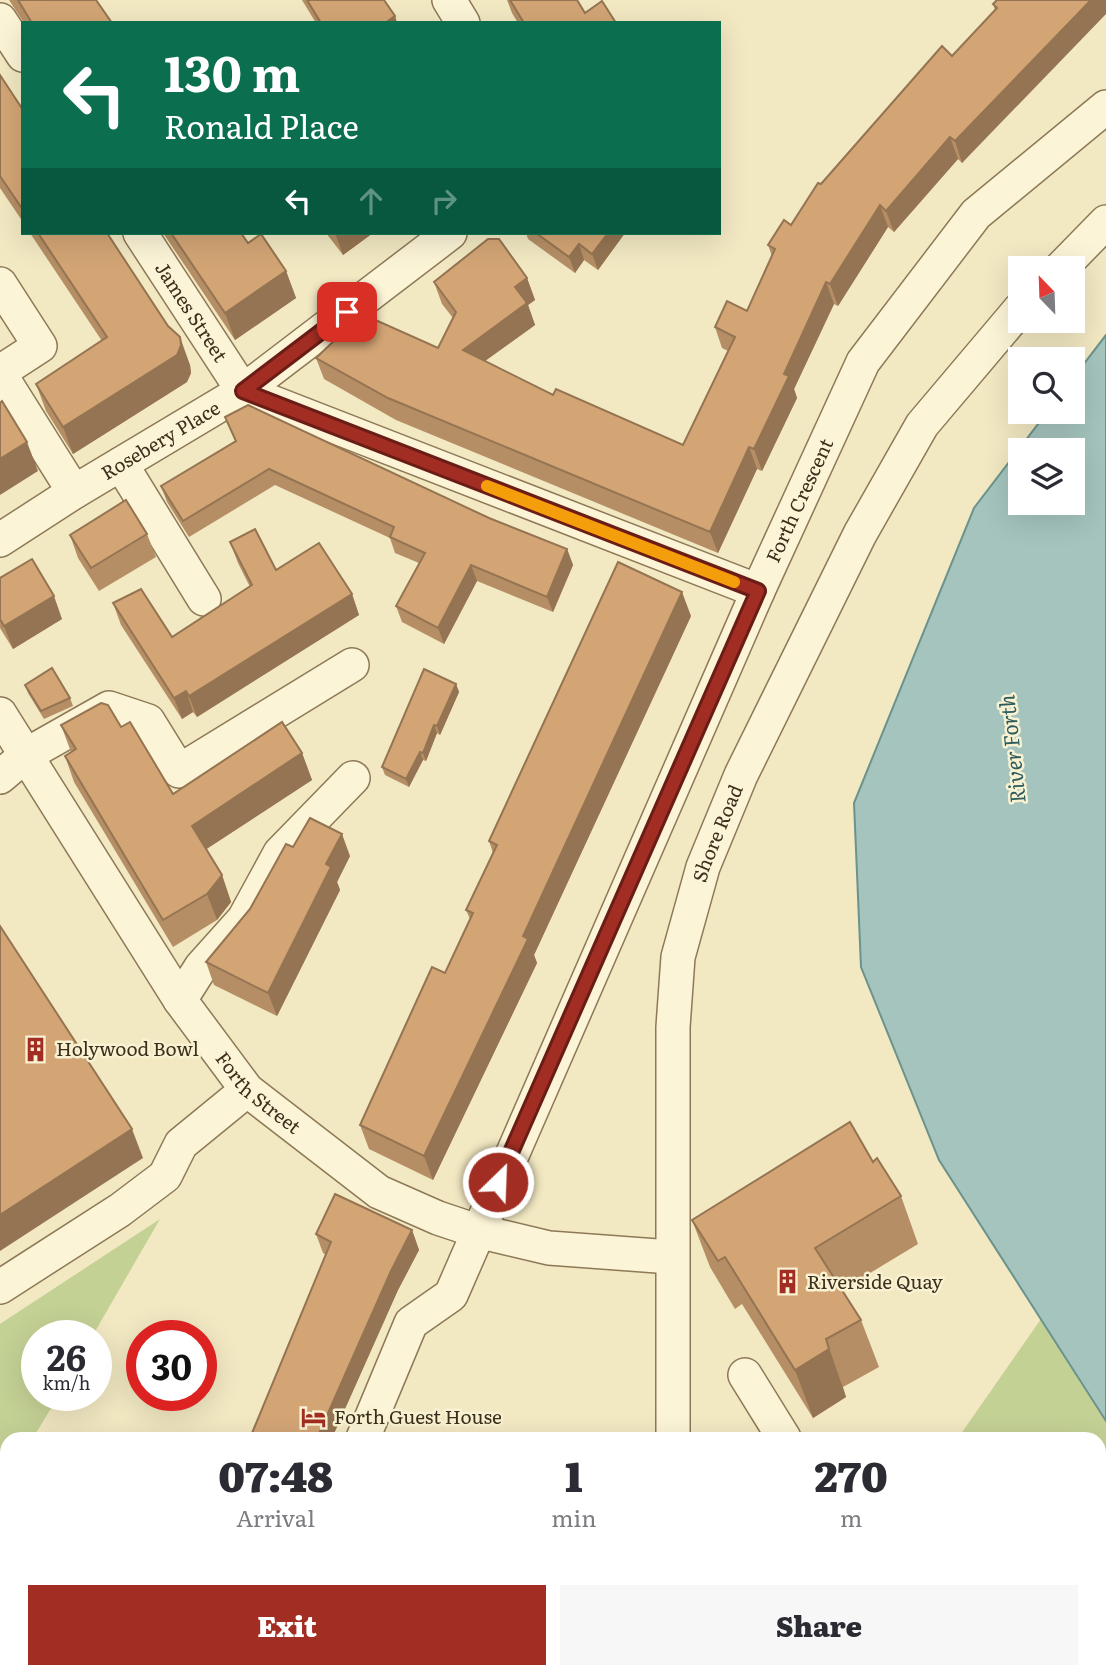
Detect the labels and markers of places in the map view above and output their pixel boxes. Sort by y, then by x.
pin [317,282,377,342]
place label: Holywood Bowl [56,1034,199,1062]
building icon: Holywood Bowl [22,1035,50,1063]
place label: Riverside Quay [807,1267,943,1295]
building icon: Riverside Quay [773,1268,801,1296]
place label: Forth Guest House [334,1402,502,1430]
hotel icon: Forth Guest House [300,1403,328,1431]

